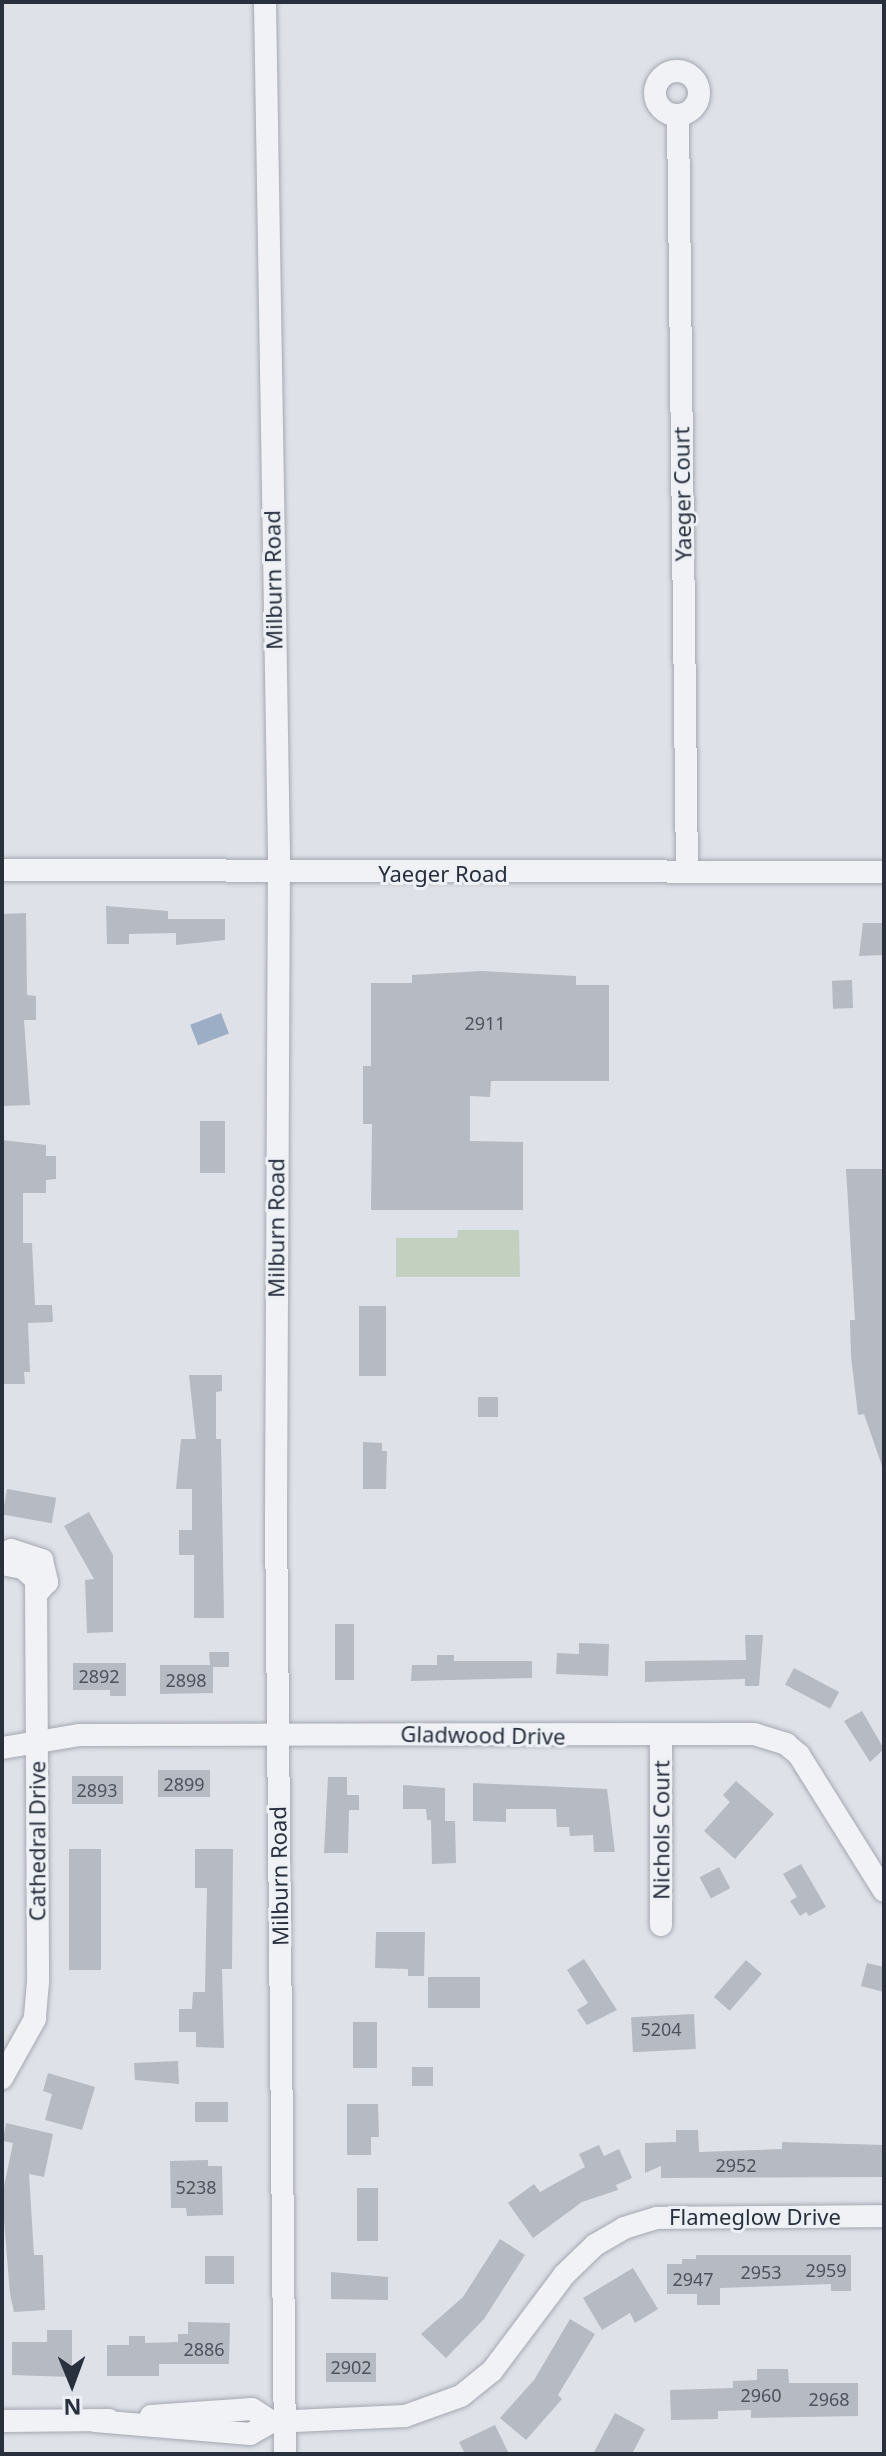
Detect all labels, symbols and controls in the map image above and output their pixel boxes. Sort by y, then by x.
street label: Yaeger Court [668,426,696,562]
street label: Milburn Road [259,510,287,650]
street label: Yaeger Road [378,861,508,887]
house number: 2911 [464,1012,506,1034]
street label: Milburn Road [263,1158,289,1298]
house number: 2892 [78,1665,120,1687]
house number: 2898 [165,1669,207,1691]
street label: Gladwood Drive [400,1720,566,1750]
street label: Nichols Court [648,1760,674,1900]
street label: Cathedral Drive [24,1761,50,1921]
house number: 2899 [163,1773,205,1795]
house number: 2893 [76,1779,118,1801]
street label: Milburn Road [265,1806,293,1946]
house number: 5204 [640,2018,682,2040]
house number: 2952 [715,2154,757,2176]
house number: 5238 [175,2176,217,2198]
street label: Flameglow Drive [669,2204,841,2230]
house number: 2959 [805,2259,847,2281]
house number: 2953 [740,2261,782,2283]
house number: 2947 [672,2268,714,2290]
house number: 2886 [183,2338,225,2360]
north arrow [32,2344,112,2424]
house number: 2902 [330,2356,372,2378]
house number: 2960 [740,2384,782,2406]
house number: 2968 [808,2388,850,2410]
text: N [63,2393,82,2423]

